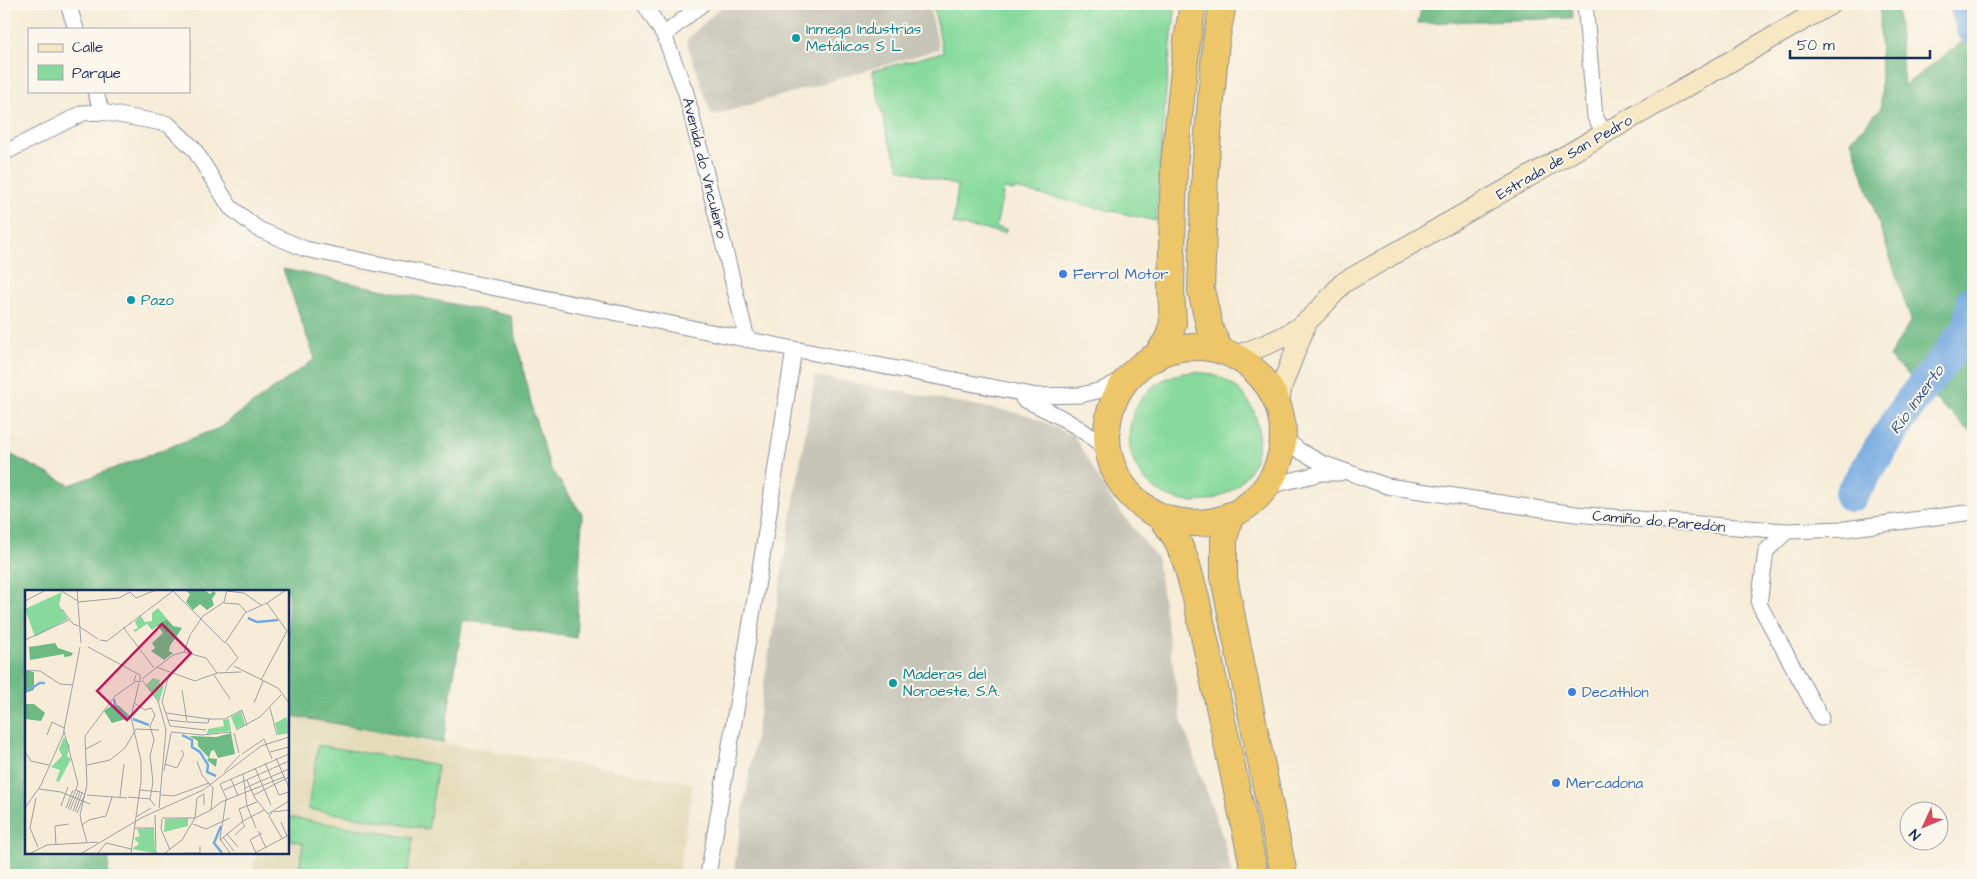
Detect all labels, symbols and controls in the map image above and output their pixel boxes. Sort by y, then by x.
place label: Inmega Industrias Metálicas S L [806,19,922,57]
legend [28,28,190,92]
scale bar [1790,28,1930,60]
marker: Inmega Industrias Metálicas S L [790,32,802,44]
text: 50 m [1797,35,1835,56]
text: Calle [72,37,103,58]
text: Parque [72,63,121,84]
street label: Avenida do Vinculeiro [677,95,732,241]
street label: Estrada de San Pedro [1492,109,1637,205]
place label: Ferrol Motor [1073,264,1168,285]
marker: Ferrol Motor [1057,268,1069,280]
place label: Pazo [141,290,175,311]
marker: Pazo [125,294,137,306]
water label: Río Inxerto [1884,360,1950,438]
street label: Camiño do Paredón [1592,505,1727,538]
inset map [25,590,289,854]
place label: Maderas del Noroeste, S.A. [903,664,1000,702]
marker: Maderas del Noroeste, S.A. [887,677,899,689]
place label: Decathlon [1582,682,1649,703]
marker: Decathlon [1566,686,1578,698]
place label: Mercadona [1566,773,1644,794]
marker: Mercadona [1550,777,1562,789]
north arrow [1900,802,1950,852]
text: N [1905,824,1926,844]

